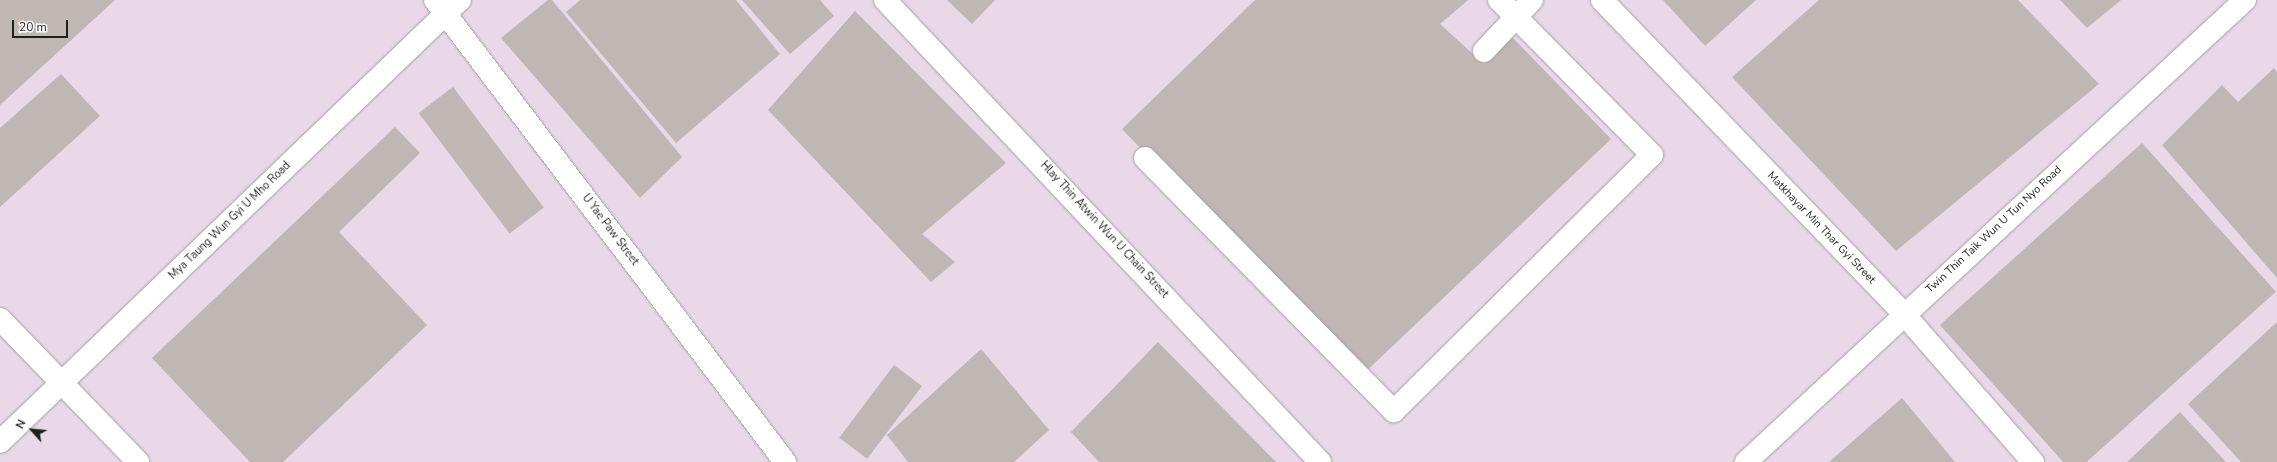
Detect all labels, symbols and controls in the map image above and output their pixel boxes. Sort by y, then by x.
scale bar [14,12,70,38]
text: 20 m [19,19,47,35]
street label: Mya Taung Wun Gyi U Mho Road [167,159,293,283]
street label: Hlay Thin Atwin Wun U Chain Street [1037,159,1171,301]
street label: Twin Thin Taik Wun U Tun Nyo Road [1923,164,2065,296]
street label: Matkhayar Min Thar Gyi Street [1764,169,1878,287]
street label: U Yae Paw Street [579,192,641,268]
north arrow [12,410,52,450]
text: N [12,417,29,431]

